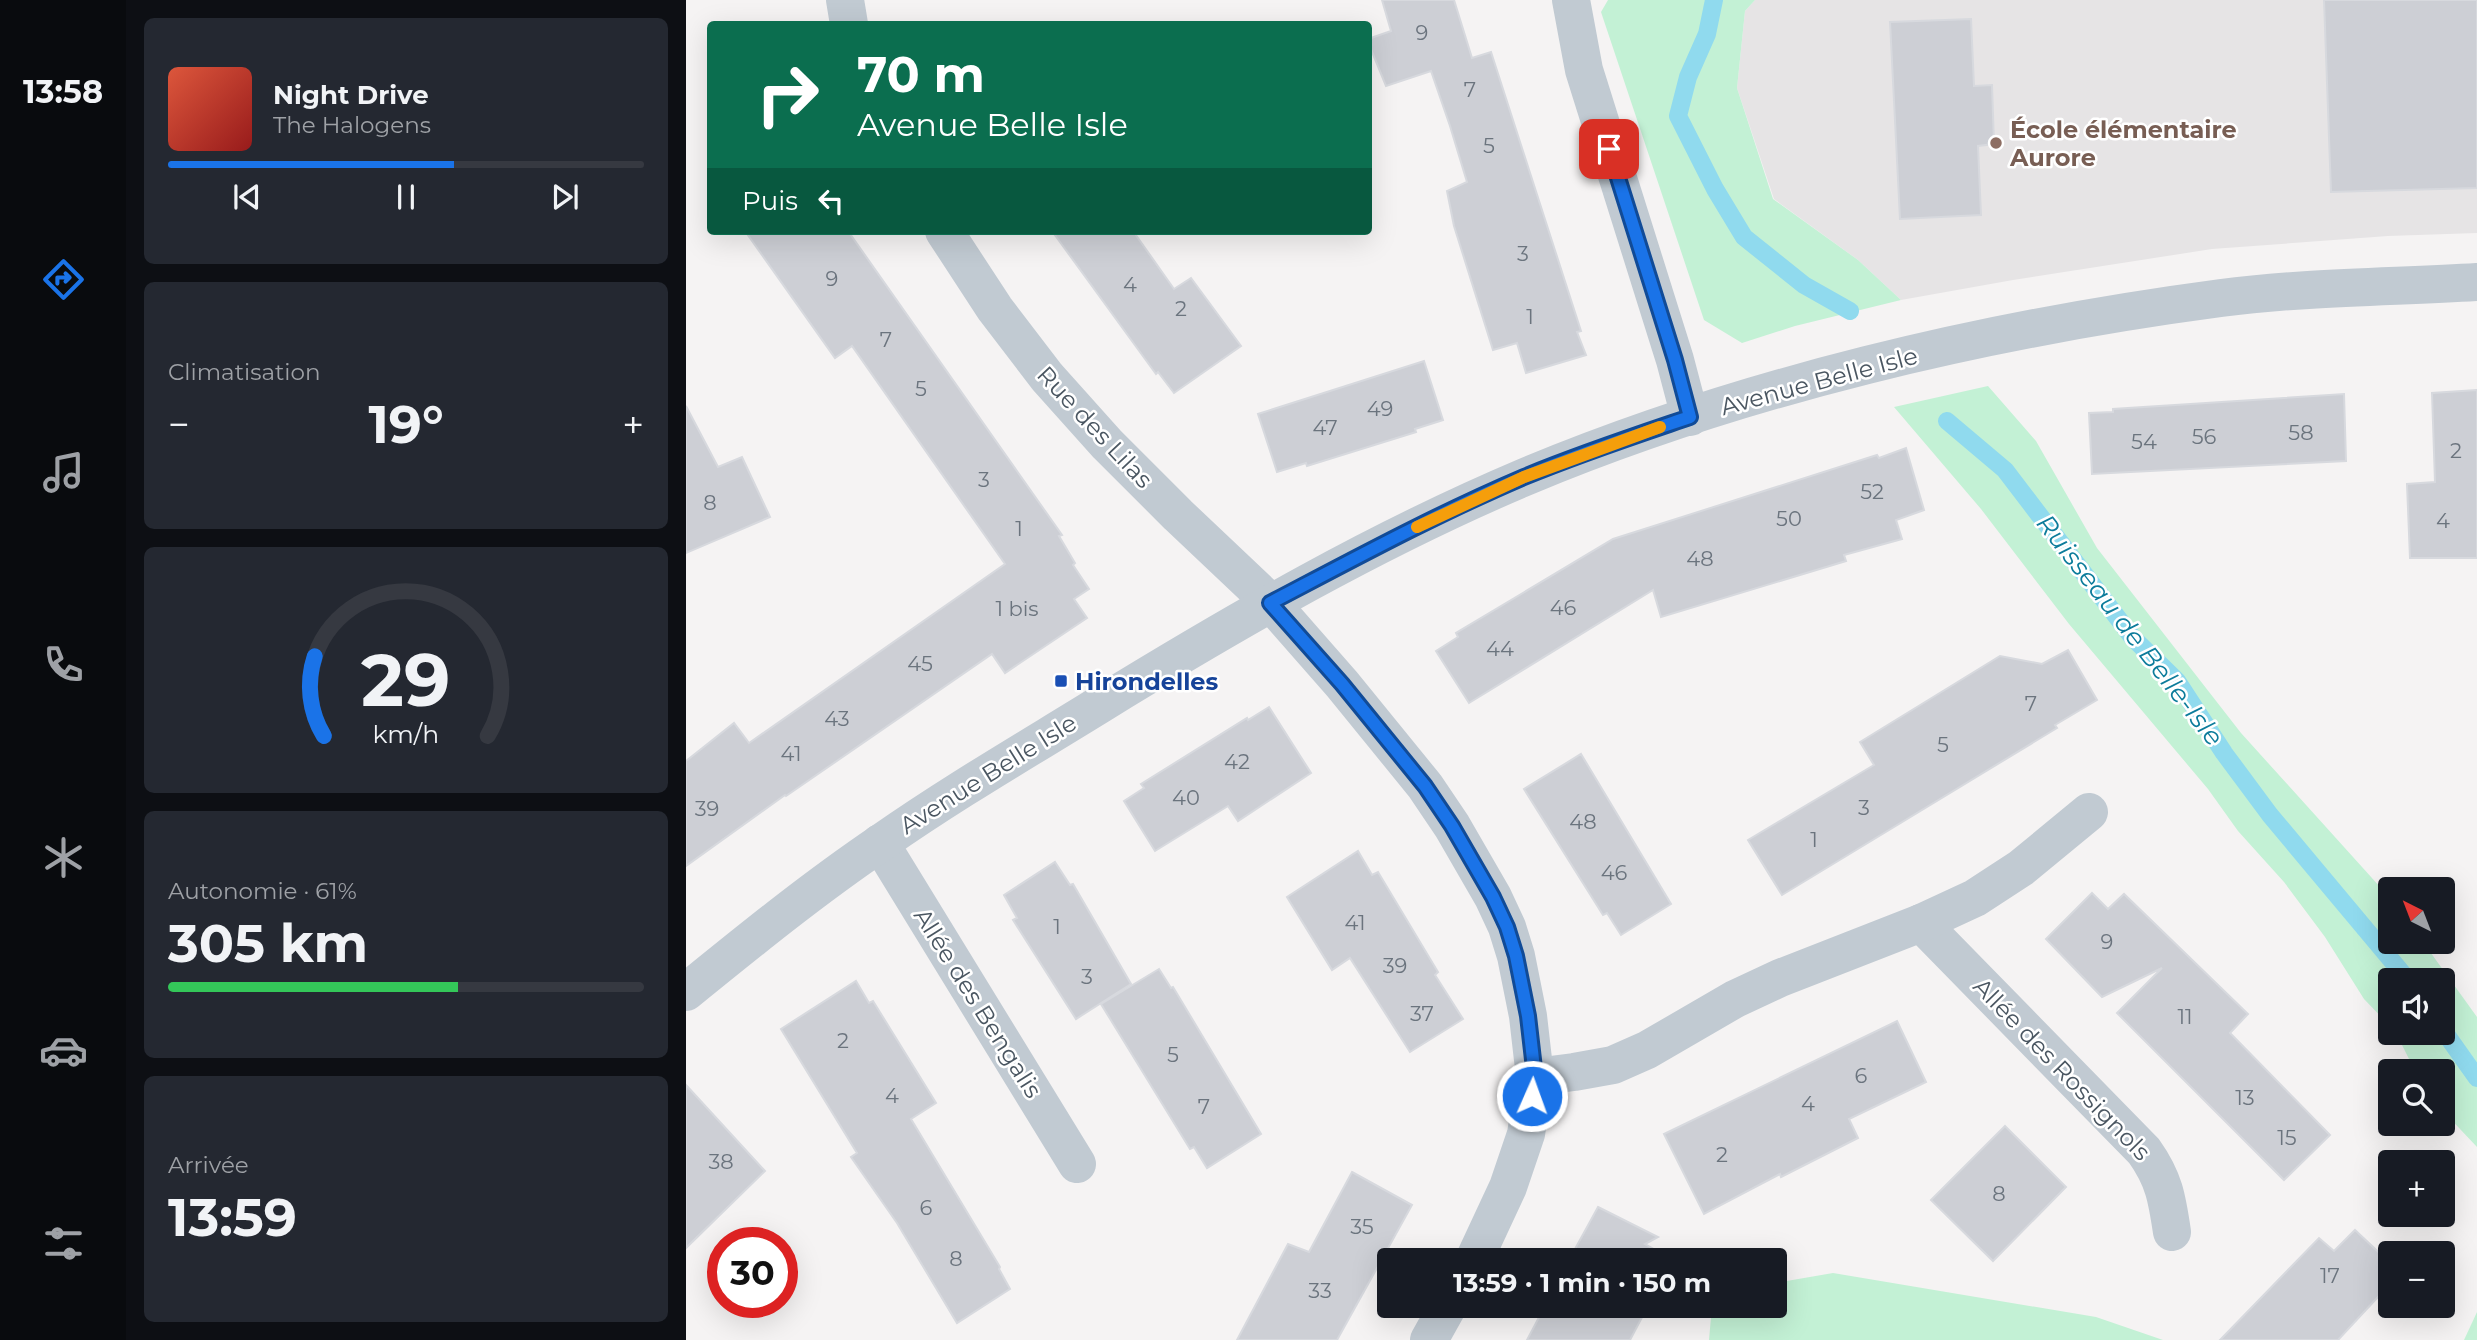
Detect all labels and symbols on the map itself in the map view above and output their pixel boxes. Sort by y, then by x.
house number: 9 [1416,20,1428,45]
house number: 7 [1464,77,1476,102]
place label: École élémentaire Aurore [2009,115,2237,172]
pin [1579,119,1639,179]
house number: 5 [1483,133,1495,158]
marker: École élémentaire Aurore [1988,135,2004,151]
house number: 3 [1517,241,1529,266]
house number: 9 [826,266,838,291]
house number: 4 [1123,272,1137,297]
house number: 2 [1175,296,1187,321]
house number: 1 [1526,304,1534,329]
house number: 7 [880,327,892,352]
street label: Avenue Belle Isle [1717,341,1921,421]
street label: Rue des Lilas [1031,360,1159,494]
house number: 5 [915,376,927,401]
house number: 49 [1367,396,1393,421]
house number: 47 [1312,415,1338,440]
house number: 58 [2288,420,2314,445]
house number: 56 [2192,424,2217,449]
house number: 54 [2131,429,2157,454]
house number: 2 [2450,438,2462,463]
house number: 3 [978,467,990,492]
house number: 52 [1860,479,1884,504]
house number: 8 [703,490,717,515]
house number: 50 [1776,506,1802,531]
water label: Ruisseau de Belle-Isle [2030,508,2230,752]
house number: 4 [2436,508,2450,533]
house number: 1 [1015,516,1023,541]
house number: 48 [1686,546,1714,571]
house number: 46 [1550,595,1577,620]
house number: 1 bis [995,596,1039,621]
house number: 44 [1486,636,1514,661]
house number: 45 [907,651,933,676]
place label: Hirondelles [1075,667,1218,696]
marker: Hirondelles [1053,673,1069,689]
house number: 7 [2025,691,2037,716]
house number: 43 [824,706,850,731]
street label: Avenue Belle Isle [894,708,1082,840]
house number: 5 [1937,732,1949,757]
house number: 41 [781,741,801,766]
house number: 42 [1224,749,1250,774]
house number: 40 [1172,785,1200,810]
house number: 3 [1858,795,1870,820]
house number: 39 [695,796,719,821]
house number: 48 [1569,809,1597,834]
house number: 1 [1810,827,1818,852]
house number: 46 [1601,860,1628,885]
north arrow [2378,877,2455,954]
street label: Allée des Bengalis [908,903,1048,1103]
house number: 41 [1345,910,1365,935]
house number: 1 [1053,914,1061,939]
house number: 9 [2101,929,2113,954]
house number: 39 [1383,953,1407,978]
house number: 3 [1081,964,1093,989]
street label: Allée des Rossignols [1967,972,2157,1166]
house number: 37 [1410,1001,1434,1026]
house number: 11 [2177,1004,2193,1029]
house number: 2 [837,1028,849,1053]
house number: 5 [1167,1042,1179,1067]
position arrow [1495,1059,1569,1133]
house number: 6 [1855,1063,1868,1088]
house number: 4 [885,1083,899,1108]
house number: 13 [2235,1085,2255,1110]
house number: 4 [1801,1091,1815,1116]
house number: 7 [1198,1094,1210,1119]
house number: 15 [2277,1125,2297,1150]
house number: 2 [1716,1142,1728,1167]
house number: 38 [708,1149,734,1174]
house number: 8 [1992,1181,2006,1206]
house number: 6 [920,1195,933,1220]
house number: 35 [1350,1214,1374,1239]
speed limit sign: 30 [707,1227,798,1318]
house number: 8 [949,1246,963,1271]
house number: 17 [2320,1263,2340,1288]
house number: 33 [1308,1278,1332,1303]

